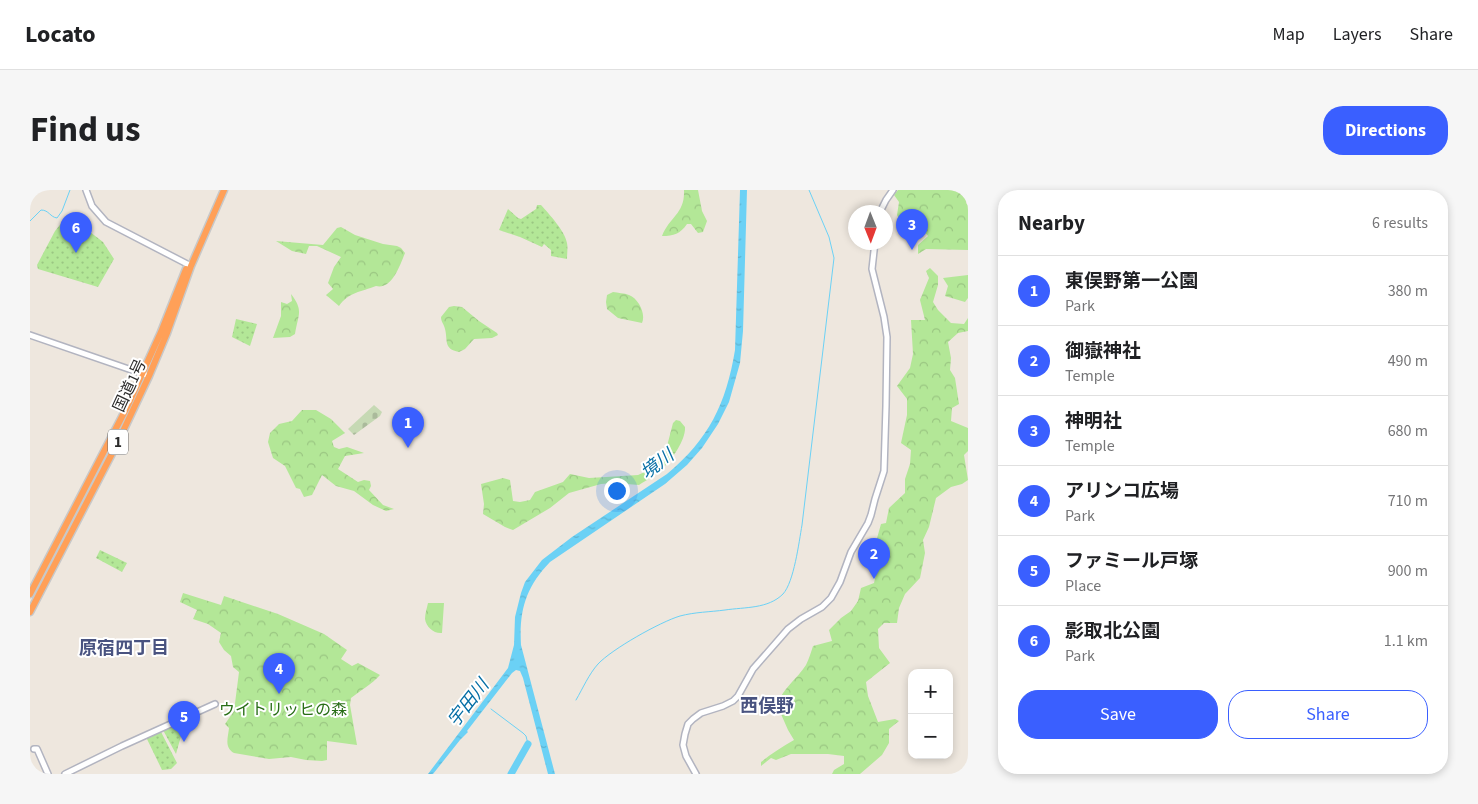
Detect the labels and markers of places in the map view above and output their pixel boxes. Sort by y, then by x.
pin: 3 [896,209,928,250]
pin: 6 [60,212,92,253]
pin: 1 [392,407,424,448]
pin: 2 [858,538,890,579]
pin: 4 [263,653,295,694]
pin: 5 [168,701,200,742]

